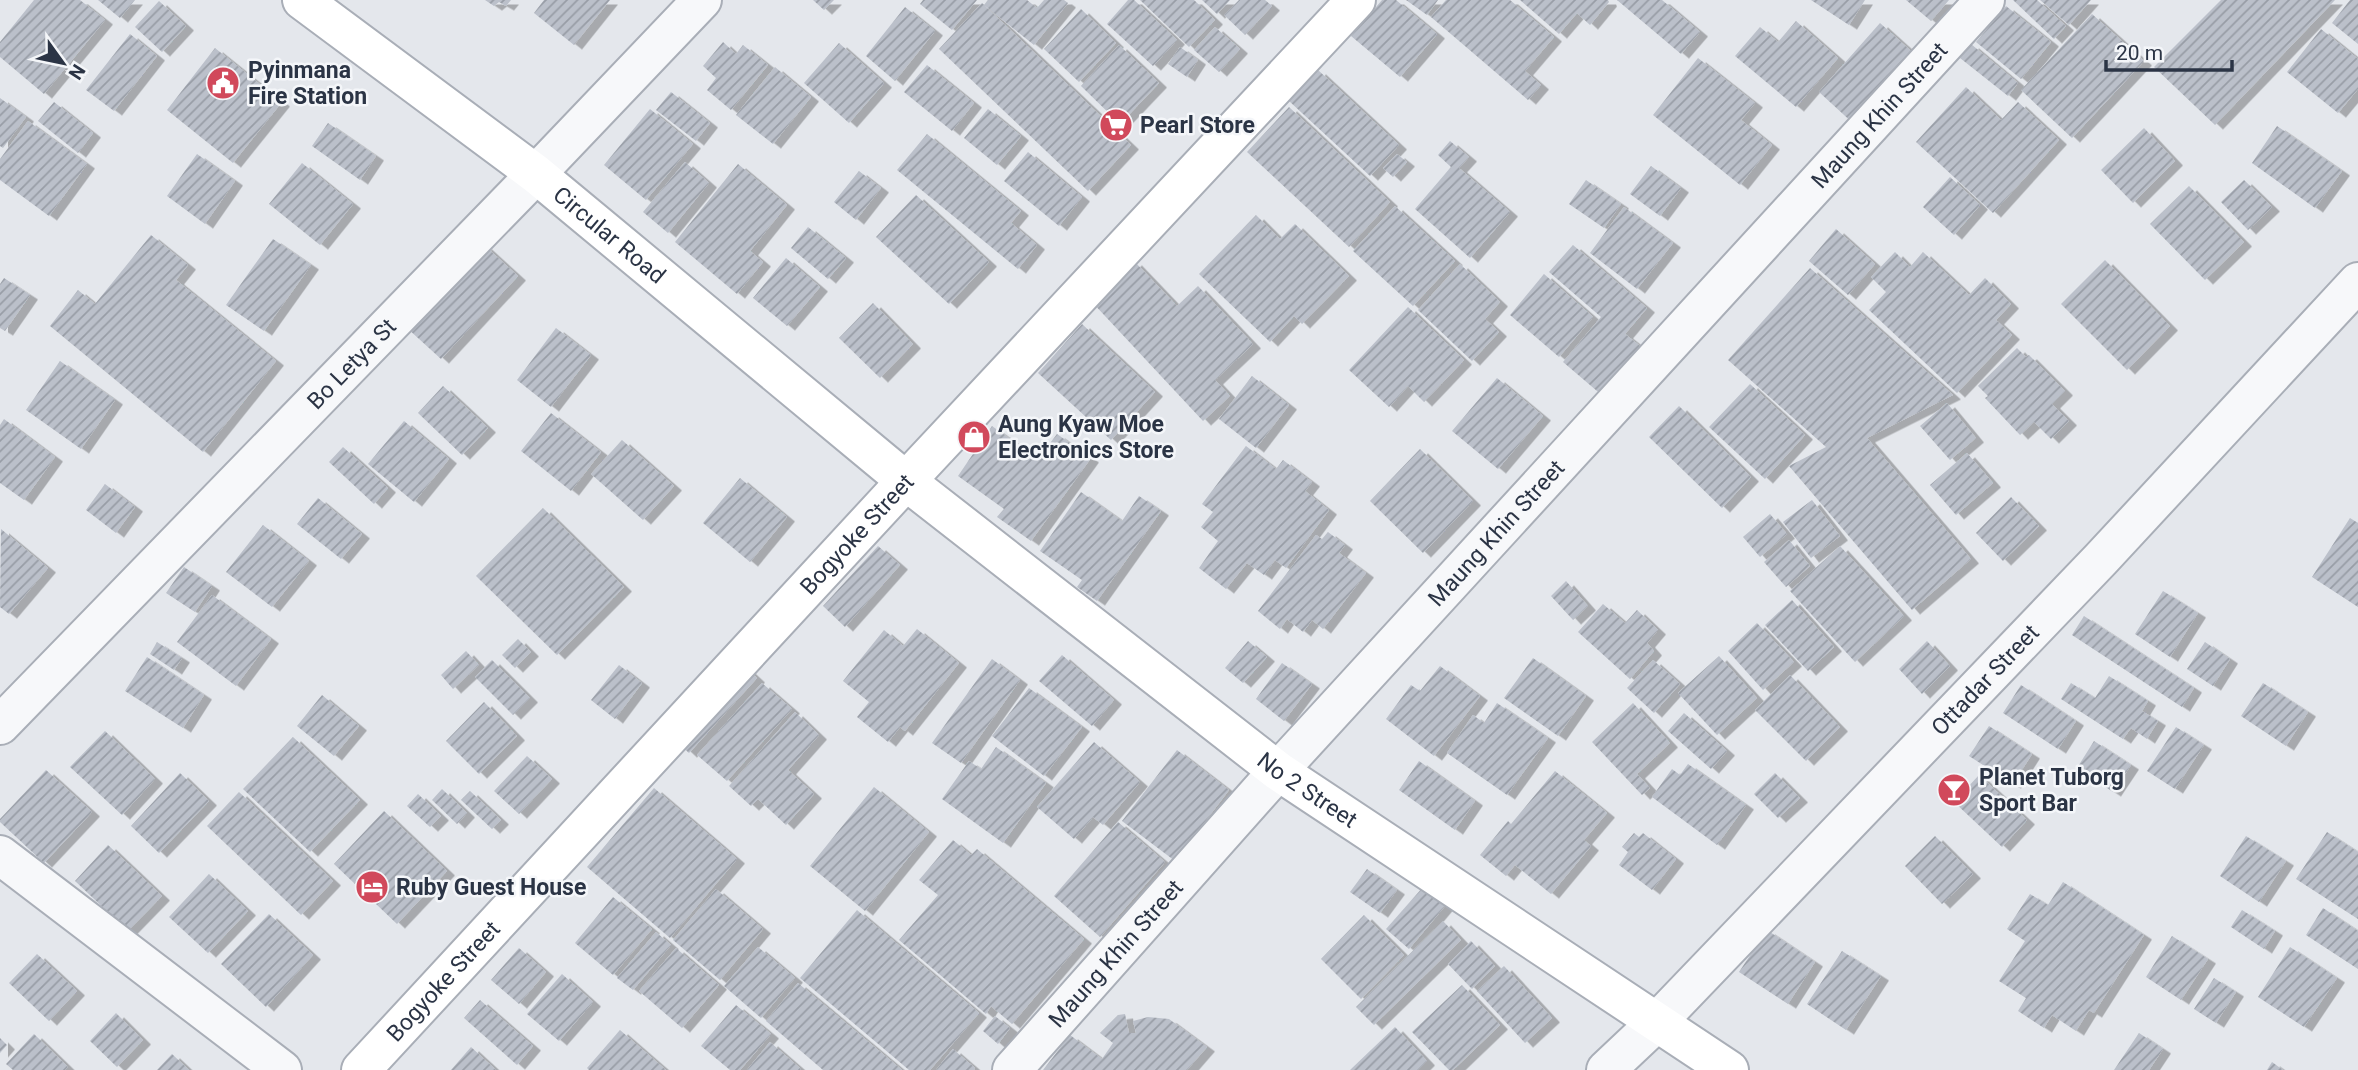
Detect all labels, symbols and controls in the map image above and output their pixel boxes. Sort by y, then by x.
north arrow [28,28,98,98]
scale bar [2106,28,2232,72]
street label: Maung Khin Street [1806,37,1953,194]
text: 20 m [2116,41,2163,65]
place label: Pyinmana Fire Station [248,57,367,110]
text: N [64,60,90,84]
public building icon: Pyinmana Fire Station [204,64,242,102]
supermarket icon: Pearl Store [1097,106,1135,144]
place label: Pearl Store [1140,112,1255,139]
street label: Circular Road [548,181,671,289]
street label: Bo Letya St [302,313,401,415]
place label: Aung Kyaw Moe Electronics Store [998,411,1174,464]
shop icon: Aung Kyaw Moe Electronics Store [955,418,993,456]
street label: Maung Khin Street [1423,454,1570,612]
street label: Bogyoke Street [794,468,919,600]
street label: Ottadar Street [1926,619,2044,741]
street label: No 2 Street [1252,747,1362,833]
place label: Planet Tuborg Sport Bar [1979,764,2124,817]
bar icon: Planet Tuborg Sport Bar [1935,771,1973,809]
hotel icon: Ruby Guest House [353,868,391,906]
place label: Ruby Guest House [396,874,586,901]
street label: Maung Khin Street [1043,874,1188,1033]
street label: Bogyoke Street [381,915,505,1047]

